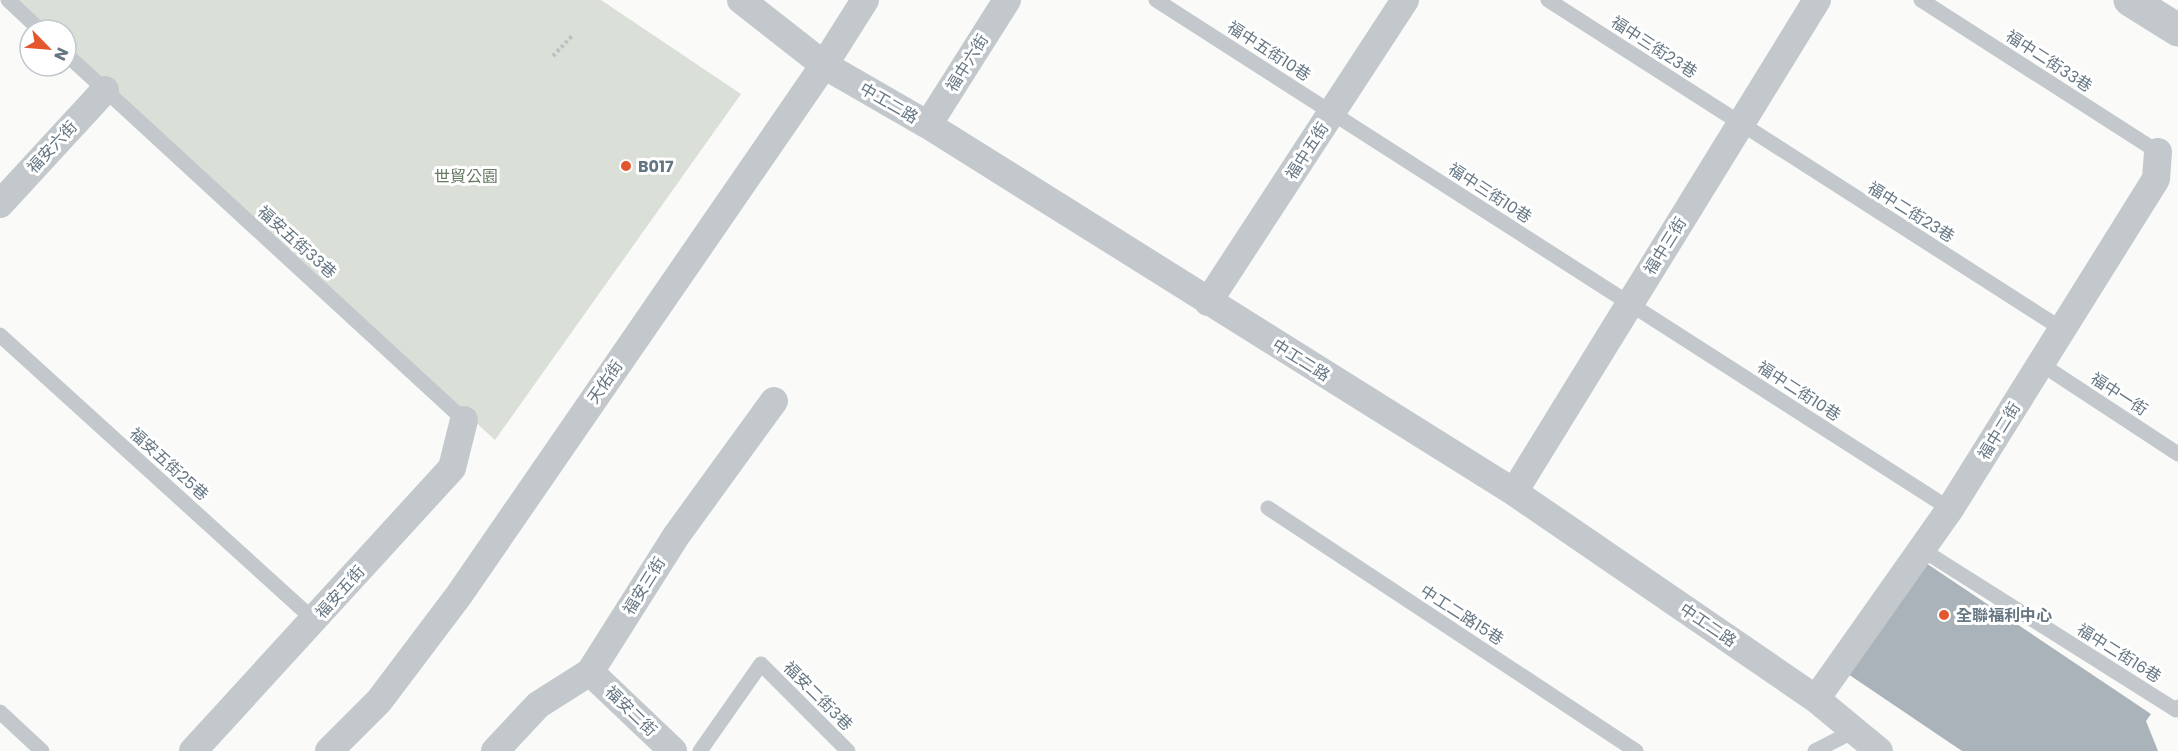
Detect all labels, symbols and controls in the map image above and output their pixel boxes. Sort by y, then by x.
street label: 福中三街23巷 [1606,10,1702,84]
street label: 福中五街10巷 [1223,15,1315,87]
north arrow [18,18,78,78]
street label: 福中二街33巷 [2001,24,2097,98]
street label: 福中六街 [940,30,994,96]
text: N [48,44,74,64]
street label: 中工二路 [856,77,922,129]
street label: 福安六街 [22,116,82,178]
street label: 福中五街 [1280,118,1334,184]
place label: B017 [638,155,674,178]
street label: 福中三街10巷 [1444,157,1536,229]
marker: B017 [619,159,633,173]
park label: 世貿公園 [434,165,498,188]
street label: 福中二街23巷 [1863,176,1959,248]
street label: 福安五街33巷 [253,200,341,284]
street label: 福中三街 [1638,213,1692,279]
street label: 中工二路 [1268,333,1334,387]
street label: 福中二街10巷 [1753,355,1845,427]
street label: 天佑街 [582,356,628,408]
street label: 福中一街 [2086,367,2152,421]
street label: 福中二街 [1972,398,2026,464]
street label: 福安五街25巷 [124,422,214,506]
street label: 福安三街 [617,553,671,619]
street label: 福安五街 [310,561,370,623]
street label: 中工二路15巷 [1416,579,1508,651]
street label: 中工二路 [1675,598,1741,652]
place label: 全聯福利中心 [1956,604,2052,627]
marker: 全聯福利中心 [1937,608,1951,622]
street label: 福中二街16巷 [2073,618,2165,688]
street label: 福安二街3巷 [778,656,858,736]
street label: 福安二街 [600,680,662,742]

